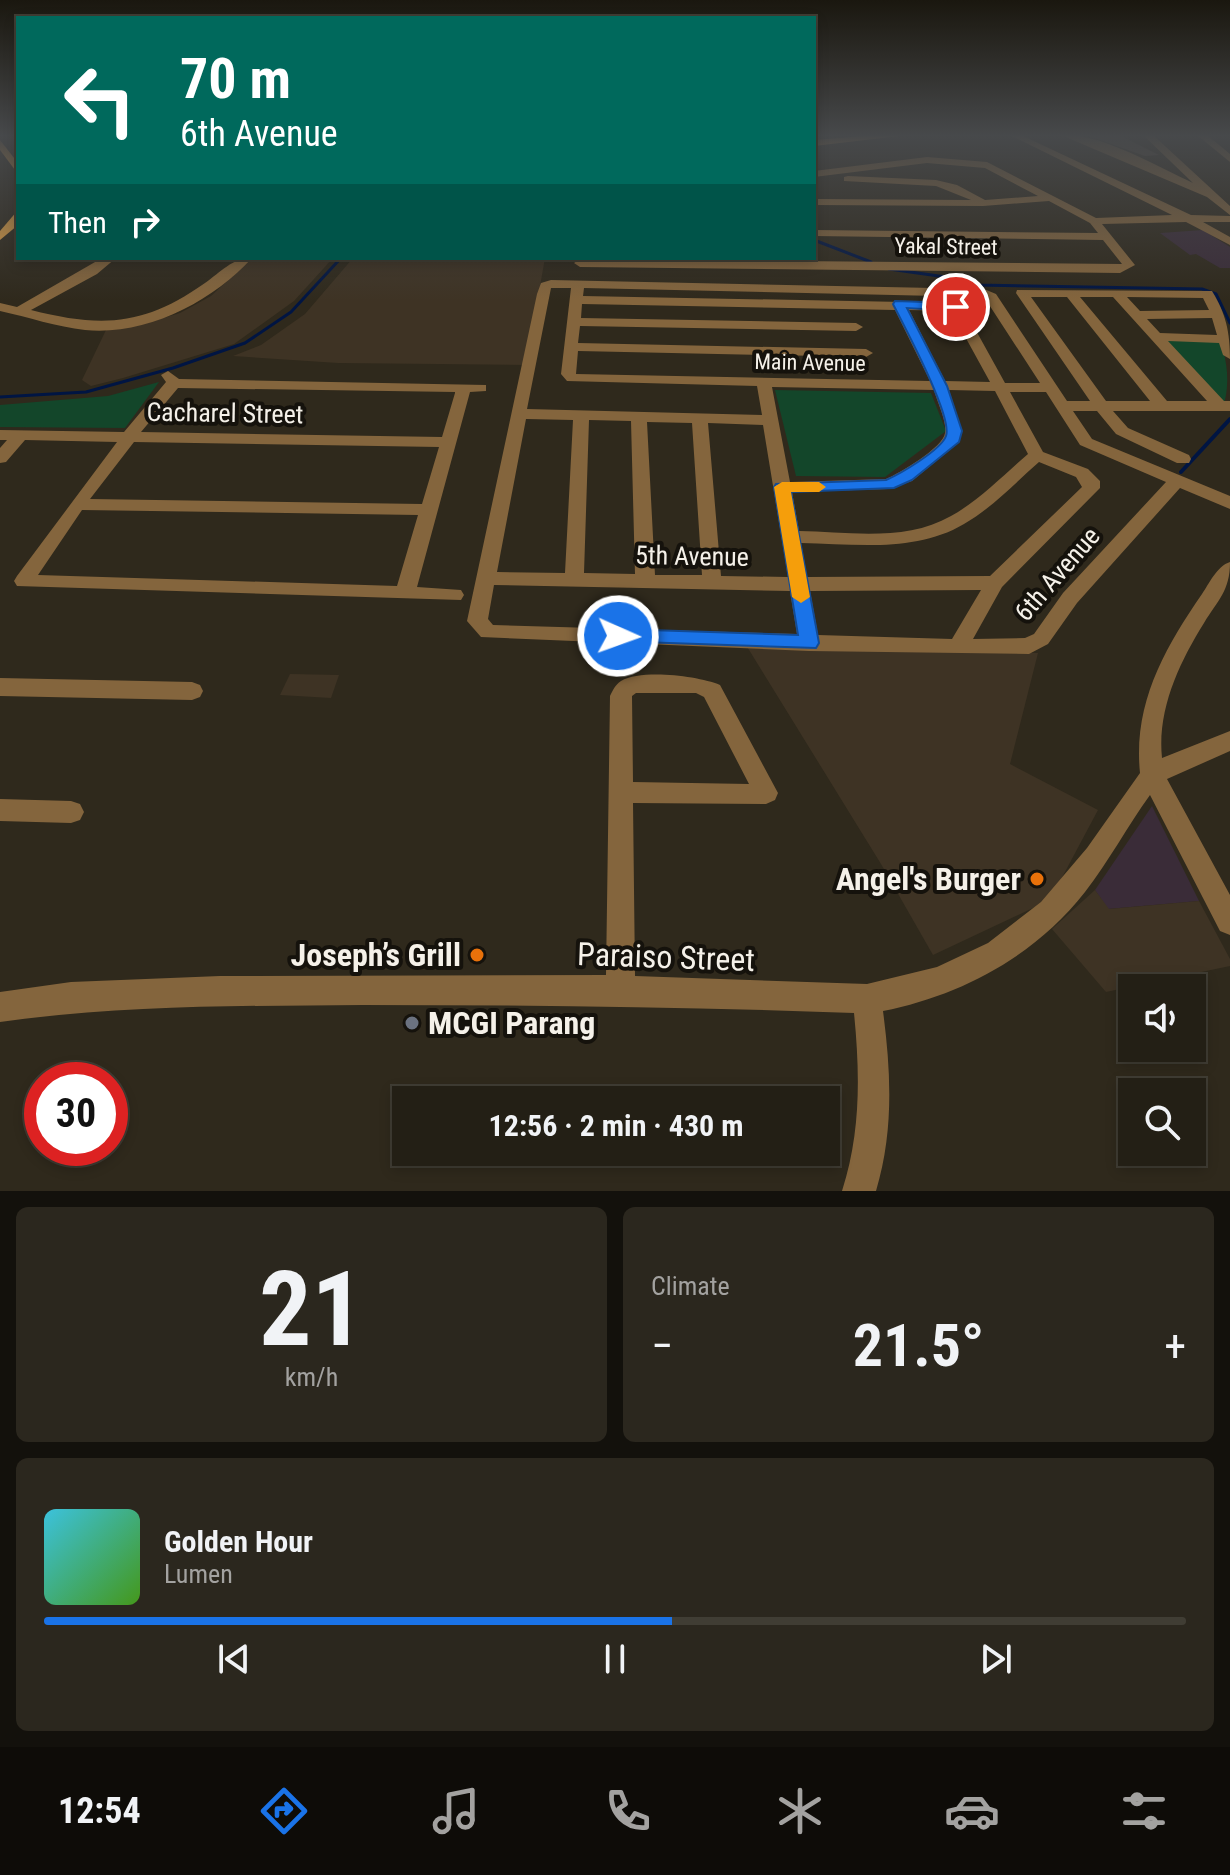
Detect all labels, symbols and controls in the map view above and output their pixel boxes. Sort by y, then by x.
text: 70 m [180,46,291,112]
icon: left [48,48,152,152]
text: 6th Avenue [180,113,338,155]
icon: right [123,200,167,244]
text: Then [48,205,107,240]
street label: Yakal Street [894,233,998,260]
pin [922,273,990,341]
icon: arrive [934,285,978,329]
street label: Main Avenue [754,349,866,376]
street label: Cacharel Street [146,397,304,429]
street label: 6th Avenue [1008,521,1106,627]
street label: 5th Avenue [635,540,749,572]
position arrow [576,594,660,678]
place label: Angel's Burger [836,860,1021,898]
marker: Angel's Burger [1028,870,1046,888]
street label: Paraiso Street [577,935,755,979]
place label: Joseph’s Grill [291,936,461,974]
marker: Joseph’s Grill [468,946,486,964]
map controls [1118,974,1206,1166]
button: sound [1118,974,1206,1062]
place label: MCGI Parang [428,1004,595,1042]
marker: MCGI Parang [403,1014,421,1032]
speed limit sign: 30 [24,1062,128,1166]
button: search [1118,1078,1206,1166]
text: 12:56 · 2 min · 430 m [489,1108,743,1143]
text: 21 [259,1249,364,1370]
text: Climate [651,1271,730,1301]
text: 21.5° [853,1310,984,1381]
text: − [651,1320,673,1372]
text: + [1164,1320,1186,1372]
text: km/h [285,1362,338,1392]
text: Golden Hour [164,1524,313,1559]
text: Lumen [164,1559,233,1589]
icon: previous [212,1637,256,1681]
icon: pause [593,1637,637,1681]
icon: next [974,1637,1018,1681]
icon: directions [256,1783,312,1839]
icon: music [428,1783,484,1839]
icon: phone [600,1783,656,1839]
icon: climate [772,1783,828,1839]
icon: car [944,1783,1000,1839]
icon: filters [1116,1783,1172,1839]
text: 12:54 [58,1790,141,1832]

